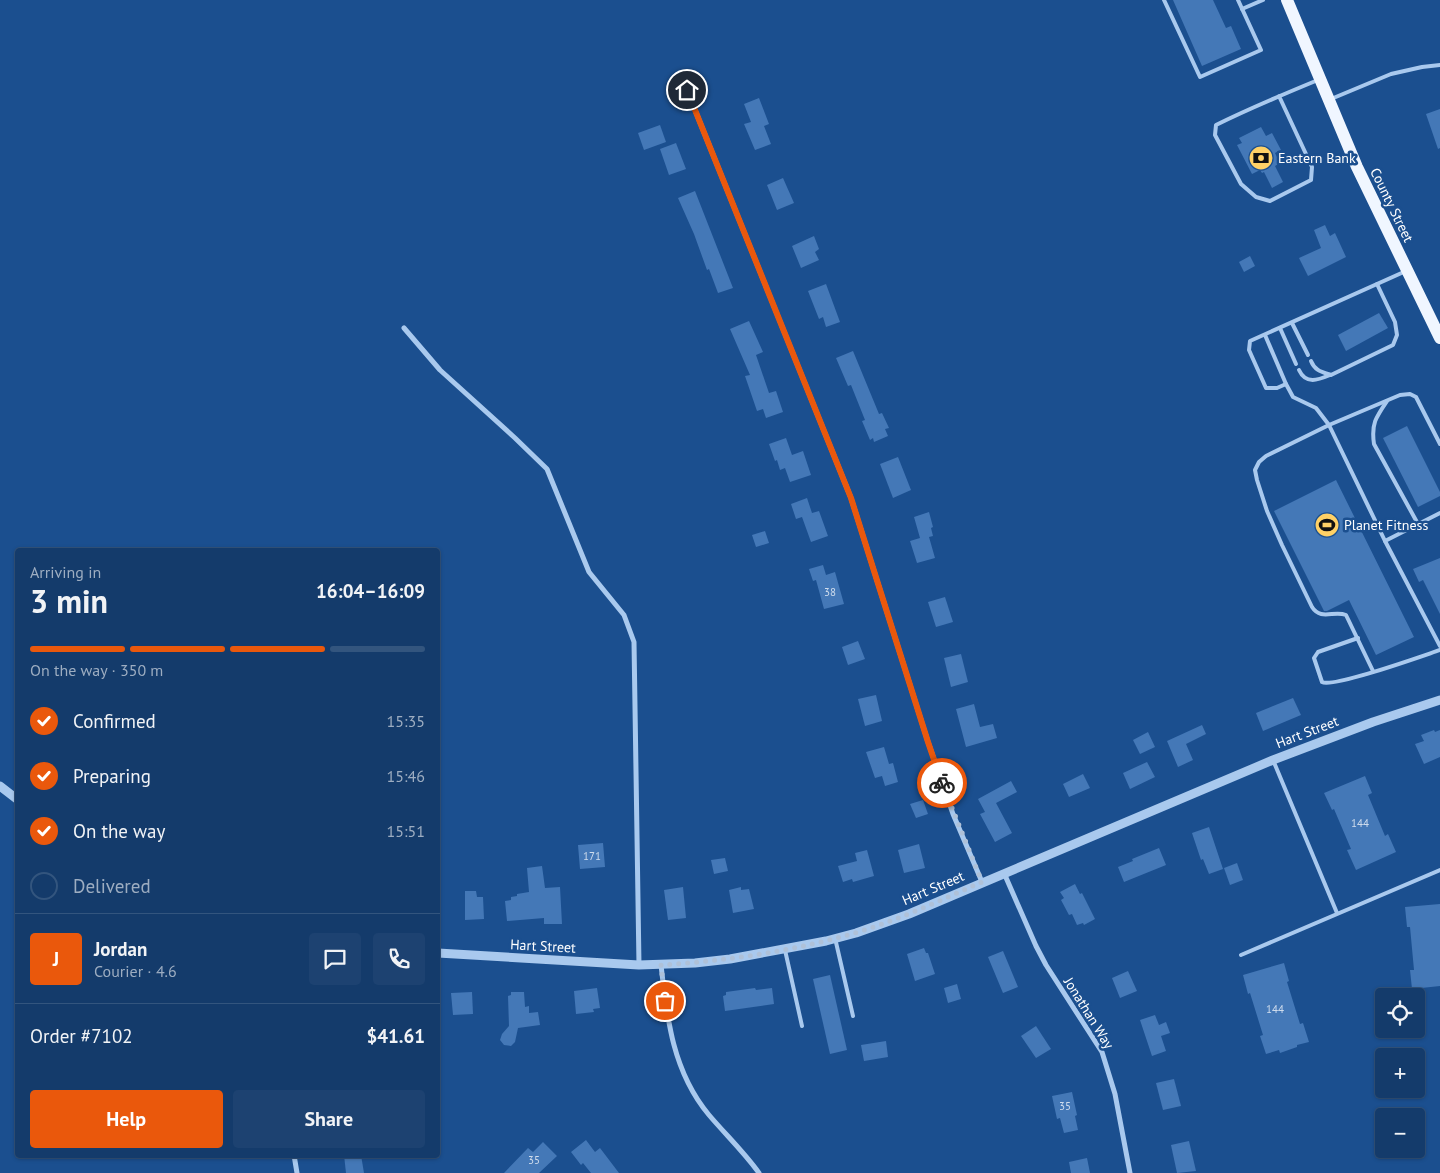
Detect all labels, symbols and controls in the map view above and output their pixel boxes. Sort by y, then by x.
pin [666,69,708,111]
icon: home [673,76,701,104]
bank icon: Eastern Bank [1248,145,1274,171]
place label: Eastern Bank [1278,149,1356,167]
street label: County Street [1366,165,1418,245]
sports icon: Planet Fitness [1314,512,1340,538]
place label: Planet Fitness [1344,516,1429,534]
text: Arriving in [30,562,101,582]
text: 16:04–16:09 [316,579,425,603]
text: 3 min [30,580,108,622]
house number: 38 [824,585,836,599]
text: On the way · 350 m [30,660,163,680]
icon: check [30,707,58,735]
text: Confirmed [73,709,156,733]
text: 15:35 [387,711,425,731]
street label: Hart Street [1273,712,1341,752]
courier [917,758,967,808]
icon: check [30,762,58,790]
text: Preparing [73,764,151,788]
text: 15:46 [387,766,425,786]
icon: bike [928,769,956,797]
house number: 144 [1351,816,1369,830]
icon: check [30,817,58,845]
text: On the way [73,819,165,843]
text: 15:51 [387,821,425,841]
house number: 171 [583,849,601,863]
street label: Hart Street [899,867,967,909]
text: Delivered [73,874,151,898]
button: chat [309,933,361,985]
button: phone [373,933,425,985]
street label: Hart Street [510,935,577,957]
text: Jordan [94,937,147,961]
text: J [53,947,59,971]
text: Courier · 4.6 [94,961,177,981]
street label: Jonathan Way [1059,973,1118,1053]
pin [644,980,686,1022]
icon: bag [651,987,679,1015]
map controls [1375,988,1425,1158]
button: locate [1375,988,1425,1038]
house number: 144 [1266,1002,1284,1016]
text: Order #7102 [30,1024,133,1048]
text: $41.61 [366,1024,425,1048]
button: + [1375,1048,1425,1098]
button: Help [30,1090,223,1148]
button: Share [233,1090,425,1148]
house number: 35 [1059,1099,1071,1113]
button: − [1375,1108,1425,1158]
house number: 35 [528,1153,540,1167]

